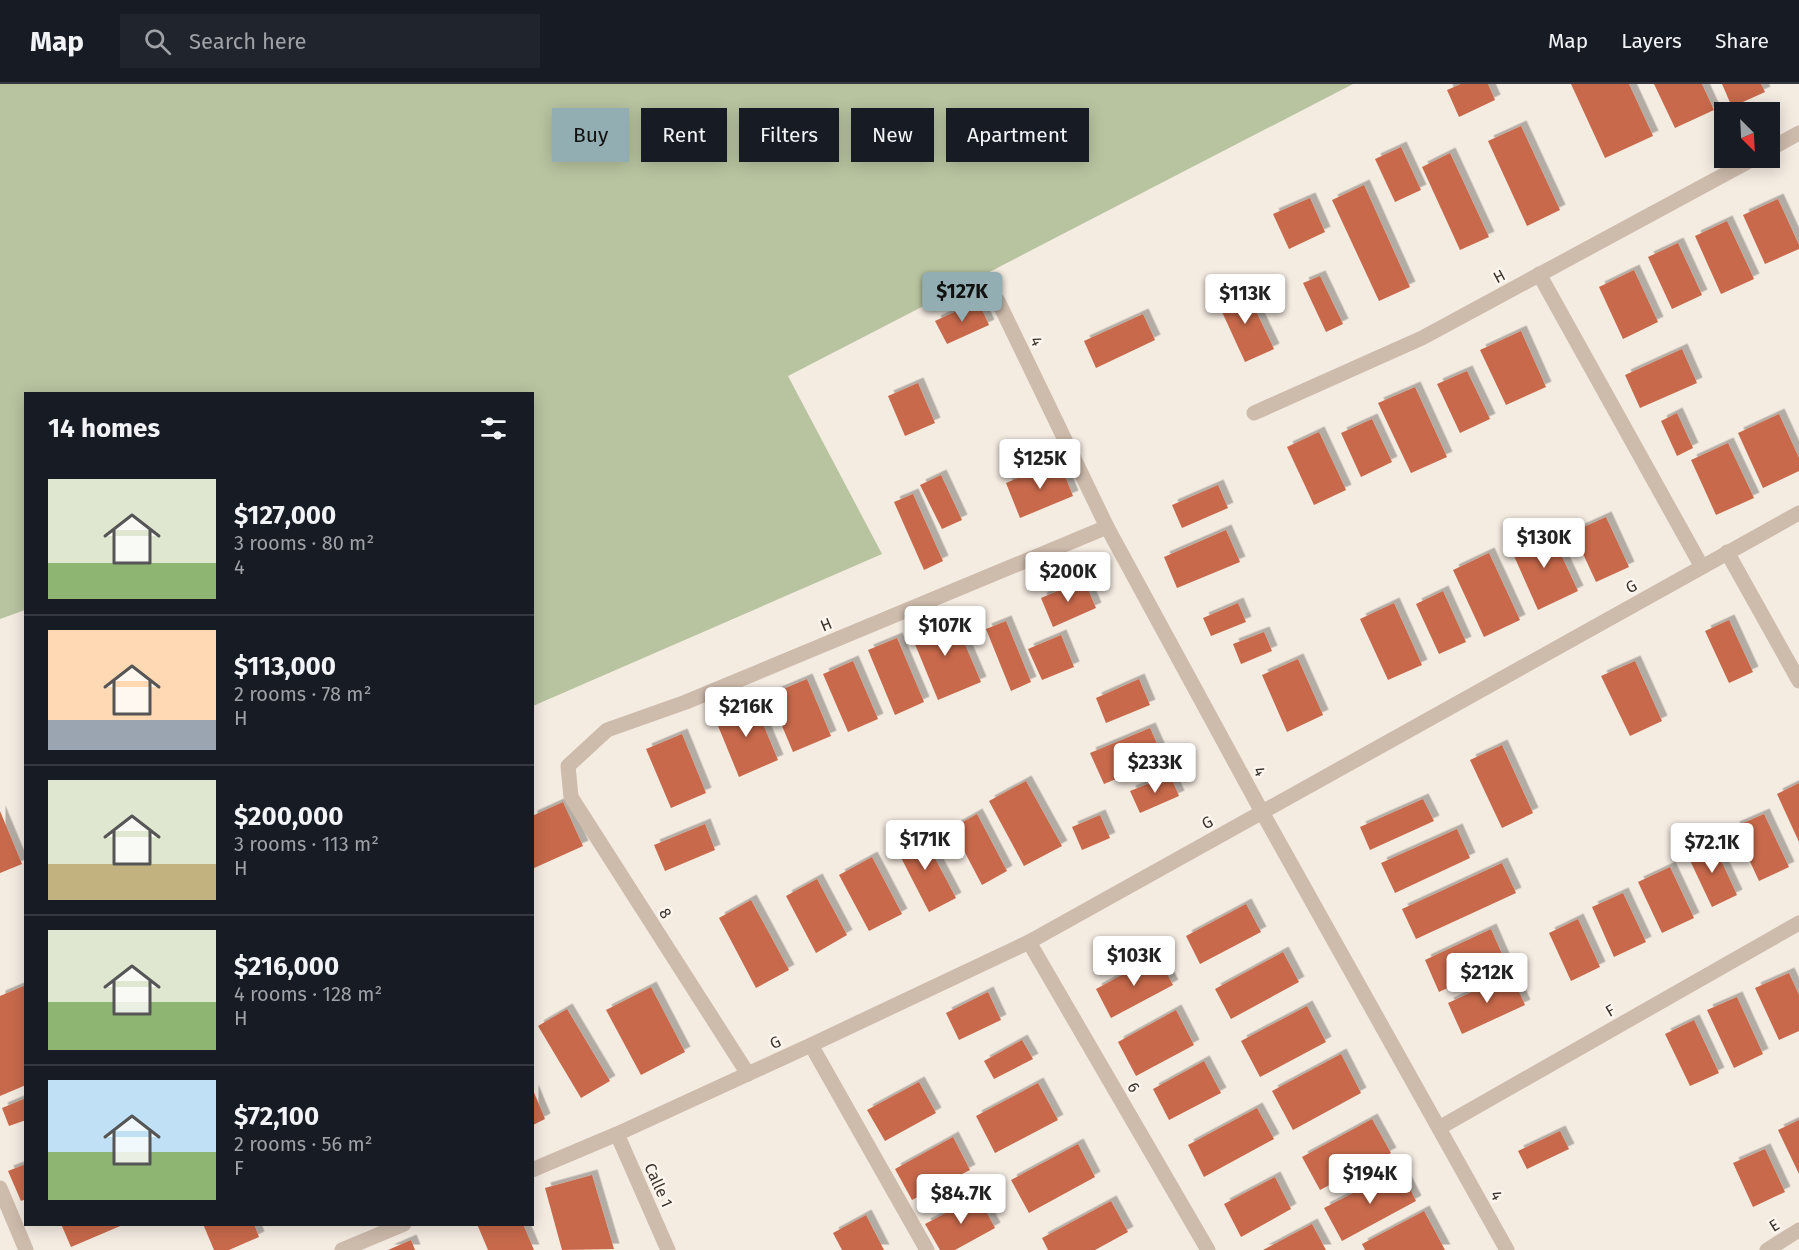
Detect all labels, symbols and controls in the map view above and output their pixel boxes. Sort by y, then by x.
search box [120,14,540,68]
text: Map [30,25,84,58]
icon: search [141,25,174,58]
text: Search here [189,28,307,55]
text: Map [1548,28,1588,54]
text: Layers [1621,28,1682,54]
text: Share [1715,28,1769,54]
north arrow [1714,102,1780,168]
map controls [1714,102,1780,168]
chip: Buy [552,108,629,162]
chip: Rent [641,108,727,162]
chip: Filters [739,108,839,162]
chip: New [851,108,934,162]
chip: Apartment [946,108,1089,162]
street label: H [1490,265,1509,287]
pin: $127K [920,272,1004,323]
pin: $113K [1203,274,1287,325]
text: $127K [936,279,988,303]
text: $113K [1219,281,1271,305]
street label: 4 [1026,333,1047,350]
icon: filters [477,412,510,445]
text: 14 homes [48,413,160,444]
pin: $125K [998,439,1082,490]
text: $125K [1013,446,1067,470]
text: $127,000 [234,500,336,531]
icon: home [96,503,168,575]
pin: $130K [1502,518,1586,569]
text: $130K [1517,525,1571,549]
text: 3 rooms · 80 m² [234,531,374,555]
pin: $200K [1026,552,1110,603]
text: 4 [234,555,245,579]
text: $200K [1039,559,1097,583]
street label: G [1622,576,1640,597]
pin: $107K [903,606,987,657]
text: $107K [919,613,971,637]
street label: H [817,614,835,635]
text: $113,000 [234,651,336,682]
icon: home [96,654,168,726]
text: 2 rooms · 78 m² [234,682,371,706]
pin: $216K [704,687,788,738]
text: $216K [719,694,773,718]
text: H [234,706,248,730]
pin: $233K [1113,743,1197,794]
text: $233K [1128,750,1182,774]
street label: 4 [1249,763,1270,780]
text: $200,000 [234,801,343,832]
icon: home [96,804,168,876]
street label: G [1198,812,1216,833]
pin: $171K [883,820,967,871]
pin: $72.1K [1663,823,1761,874]
text: $171K [900,827,950,851]
text: $72.1K [1685,830,1739,854]
text: 3 rooms · 113 m² [234,832,379,856]
text: H [234,856,248,880]
street label: 8 [655,904,676,922]
pin: $103K [1092,936,1176,987]
text: $103K [1107,943,1161,967]
text: $216,000 [234,951,339,982]
pin: $212K [1445,953,1529,1004]
icon: home [96,954,168,1026]
text: $212K [1461,960,1513,984]
text: 4 rooms · 128 m² [234,982,382,1006]
street label: F [1602,1000,1619,1021]
text: H [234,1006,248,1030]
street label: G [767,1032,784,1053]
street label: 6 [1123,1079,1144,1096]
text: $72,100 [234,1101,319,1132]
icon: home [96,1104,168,1176]
text: 2 rooms · 56 m² [234,1132,373,1156]
pin: $194K [1328,1154,1412,1205]
text: F [234,1156,244,1180]
street label: Calle 1 [640,1160,677,1210]
text: $194K [1343,1161,1397,1185]
pin: $84.7K [912,1174,1010,1225]
text: $84.7K [931,1181,991,1205]
street label: 4 [1486,1187,1507,1204]
street label: E [1766,1215,1783,1236]

